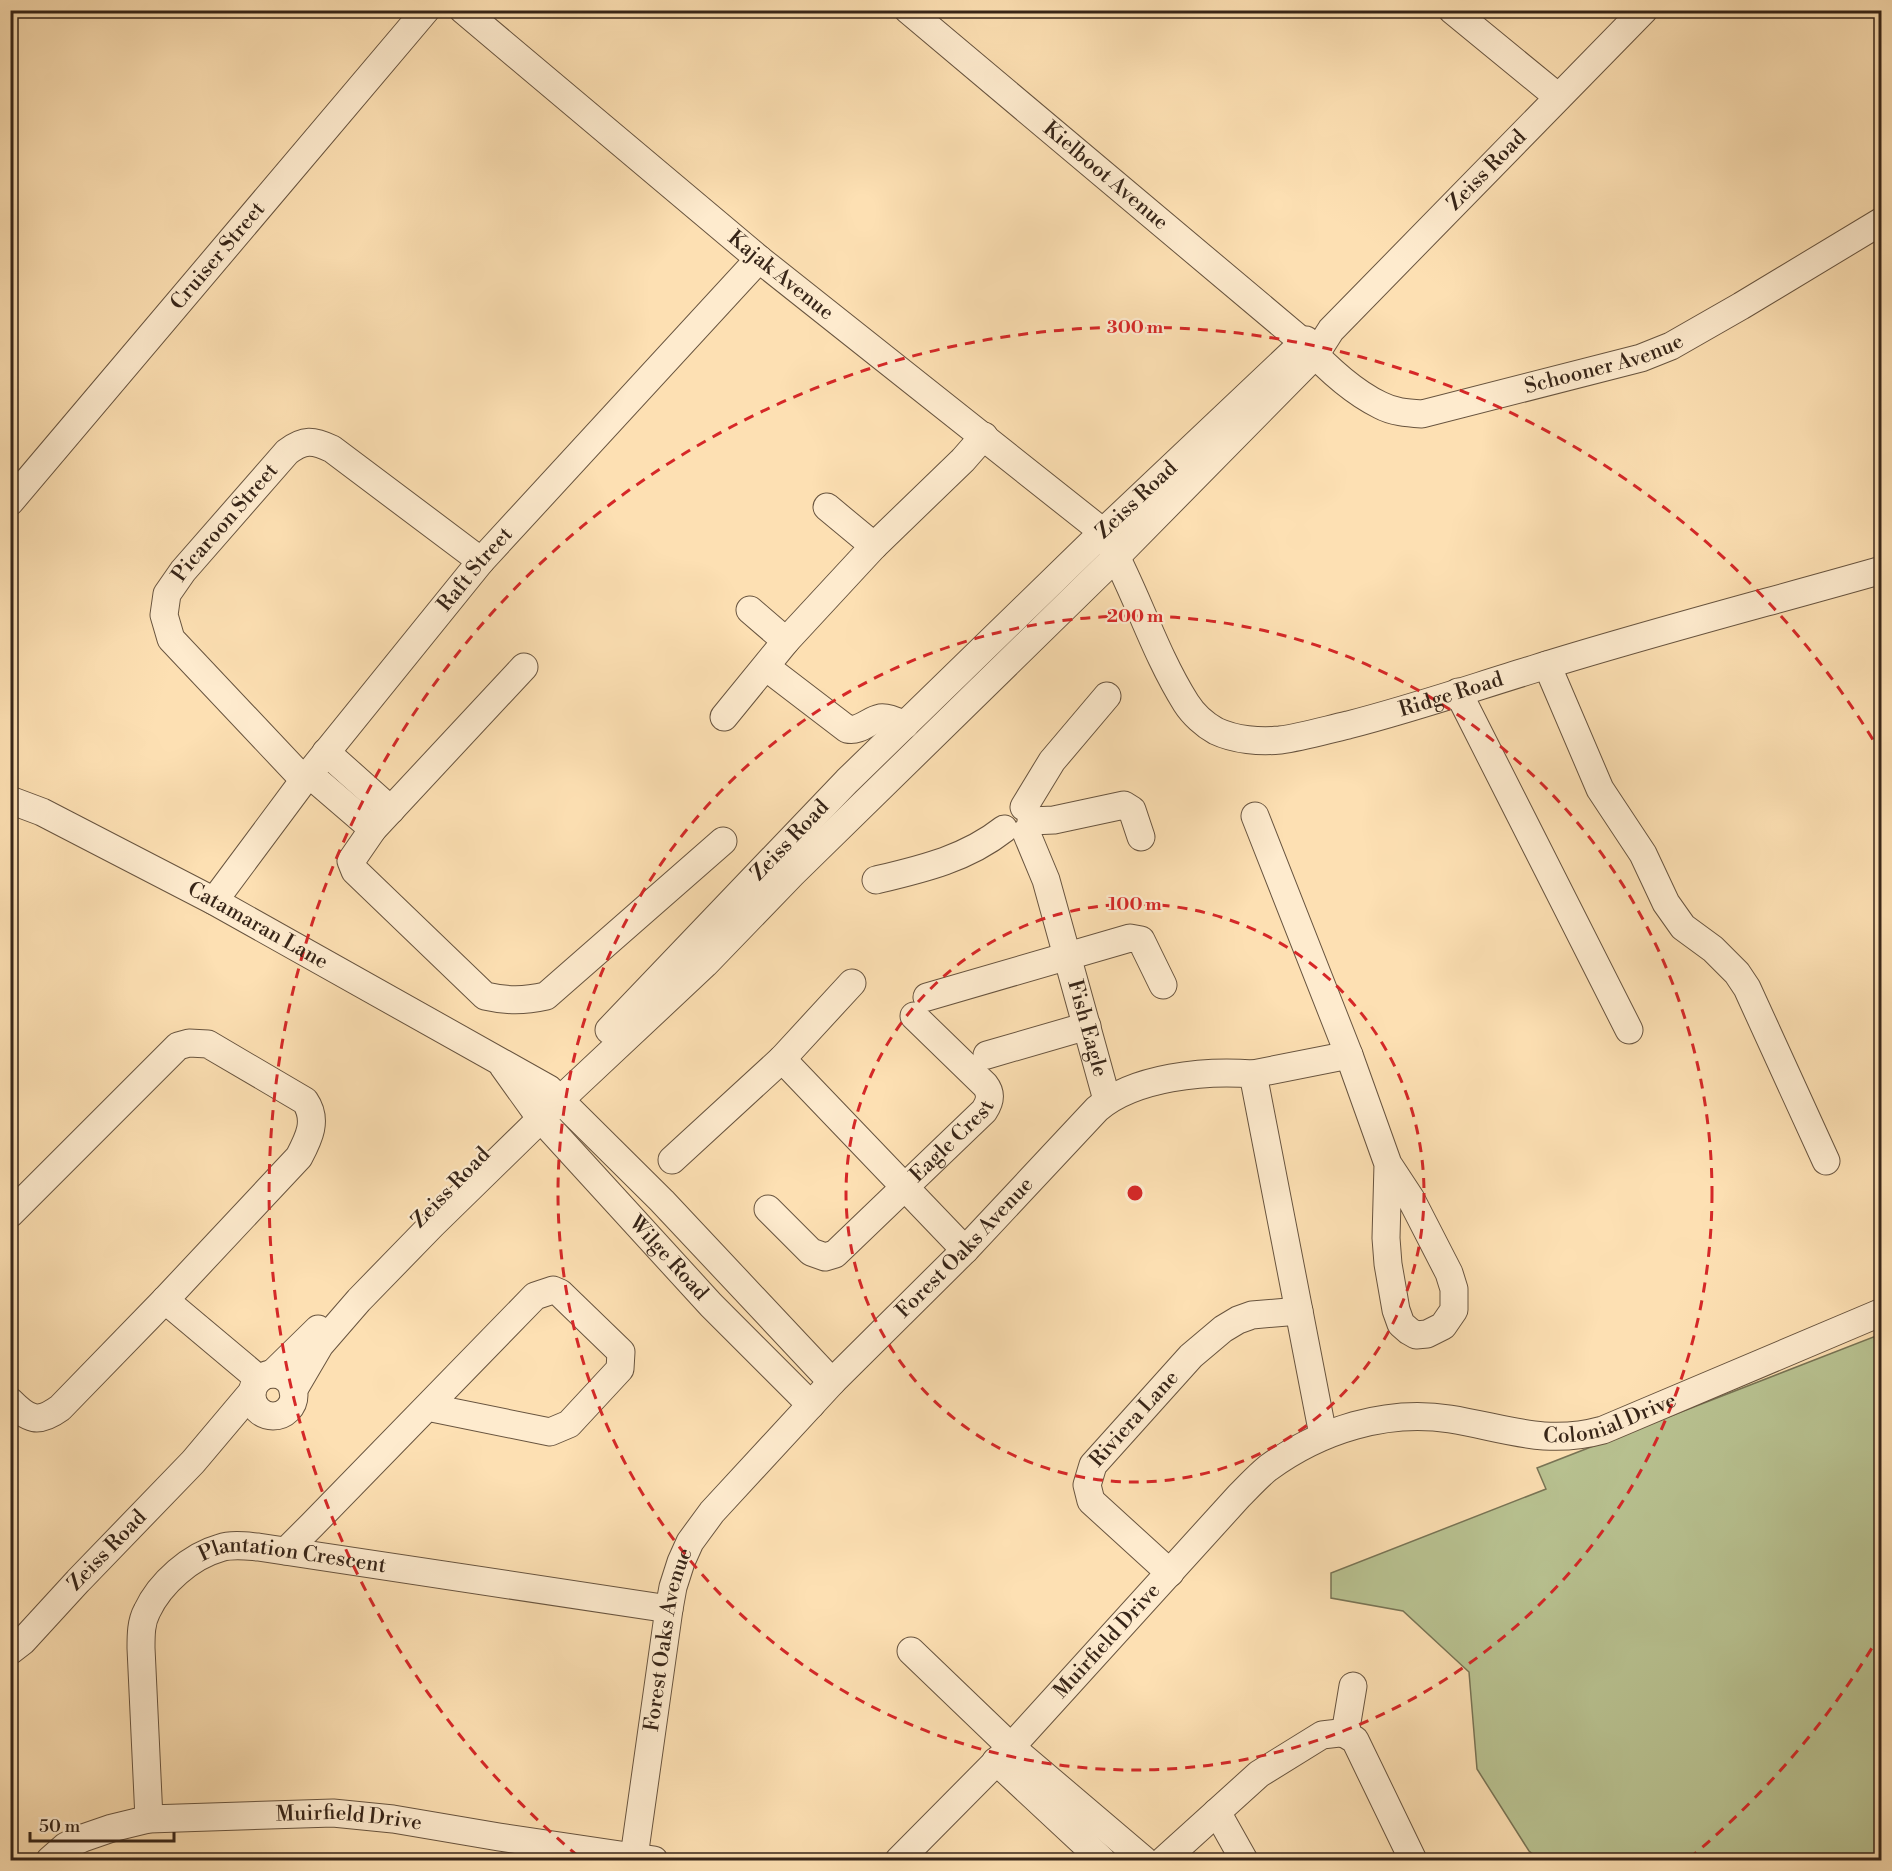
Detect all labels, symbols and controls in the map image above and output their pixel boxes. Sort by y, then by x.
street label: Kielboot Avenue [1038,116,1173,236]
street label: Zeiss Road [1442,125,1532,216]
street label: Cruiser Street [165,196,271,315]
street label: Kajak Avenue [722,225,839,326]
text: 300 m [1107,316,1164,339]
street label: Schooner Avenue [1522,328,1688,400]
street label: Zeiss Road [1090,455,1183,545]
street label: Picaroon Street [166,458,284,587]
street label: Raft Street [432,522,519,617]
text: 200 m [1107,605,1164,628]
street label: Ridge Road [1396,666,1506,723]
street label: Zeiss Road [745,794,835,887]
street label: Catamaran Lane [183,876,332,975]
text: 100 m [1108,893,1162,916]
street label: Fish Eagle [1061,977,1113,1080]
street label: Eagle Crest [905,1096,1001,1188]
street label: Zeiss Road [406,1142,496,1234]
street label: Forest Oaks Avenue [891,1172,1039,1324]
centre of rings [1125,1183,1145,1203]
street label: Wilge Road [622,1210,714,1306]
street label: Riviera Lane [1084,1365,1184,1473]
street label: Colonial Drive [1543,1388,1680,1450]
street label: Zeiss Road [62,1505,152,1597]
street label: Plantation Crescent [194,1532,389,1579]
street label: Forest Oaks Avenue [639,1544,699,1733]
street label: Muirfield Drive [1048,1578,1166,1704]
street label: Muirfield Drive [275,1800,424,1837]
scale bar [30,1805,174,1843]
text: 50 m [39,1815,81,1838]

